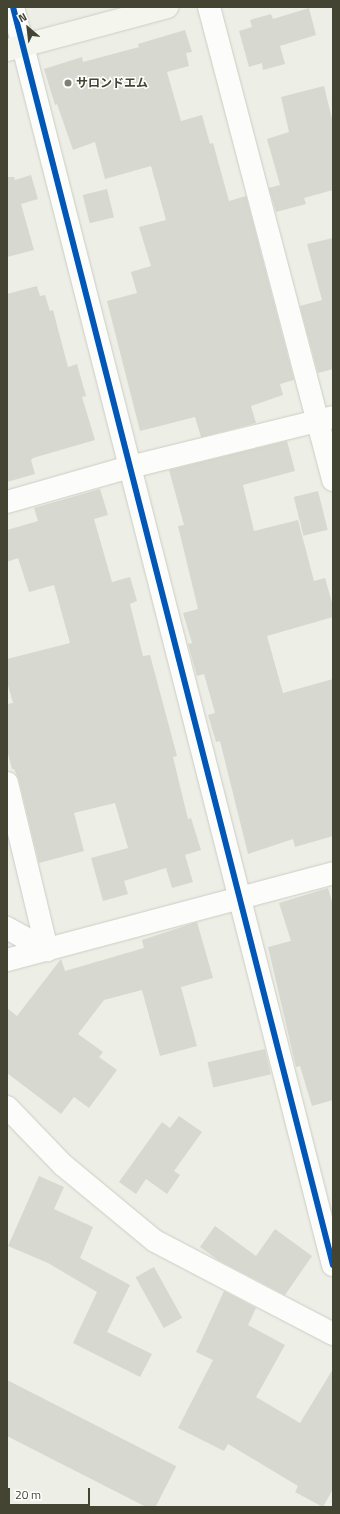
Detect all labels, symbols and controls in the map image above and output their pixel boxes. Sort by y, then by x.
north arrow [8,8,48,48]
text: N [15,9,29,26]
place label: サロンドエム [76,76,148,90]
marker: サロンドエム [63,78,73,88]
scale bar [10,1480,92,1506]
text: 20 m [15,1485,41,1504]

